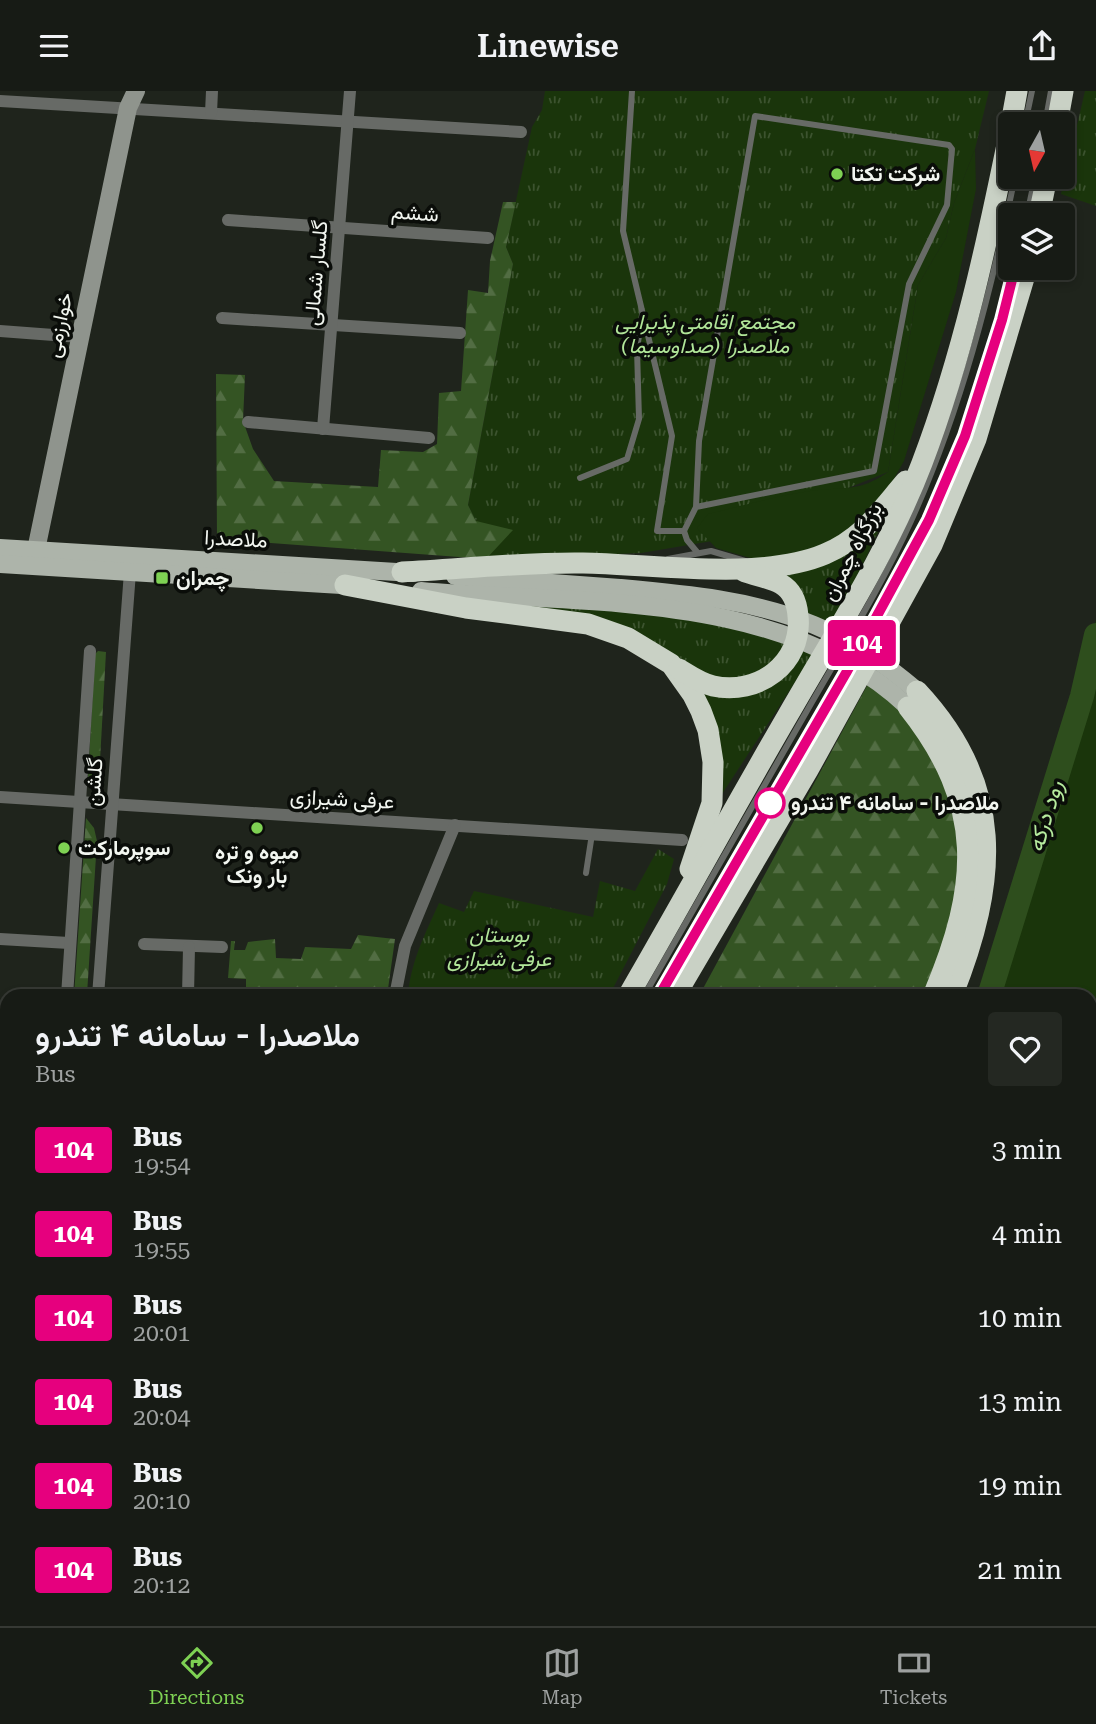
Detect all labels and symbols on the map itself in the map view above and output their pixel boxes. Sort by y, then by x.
north arrow [998,112,1074,189]
place label: شرکت تکتا [851,162,940,187]
marker: شرکت تکتا [829,166,845,182]
street label: ششم [390,199,440,229]
street label: گلسار شمالی [299,219,334,327]
street label: خوارزمی [40,290,79,360]
park label: مجتمع اقامتی پذیرایی ملاصدرا (صداوسیما) [615,310,796,359]
street label: بزرگراه چمران [817,499,889,606]
street label: ملاصدرا [204,525,268,554]
place label: چمران [176,566,229,592]
marker: چمران [154,570,170,586]
line badge: 104 [822,620,902,666]
street label: گلشن [80,757,108,807]
water label: رود درکه [1022,777,1070,856]
street label: عرفی شیرازی [289,784,395,815]
marker: ملاصدرا - سامانه ۴ تندرو [755,788,785,818]
place label: ملاصدرا - سامانه ۴ تندرو [791,791,999,816]
marker: میوه و تره بار ونک [249,820,265,836]
place label: سوپرمارکت [78,836,170,862]
marker: سوپرمارکت [56,840,72,856]
place label: میوه و تره بار ونک [215,840,299,889]
park label: بوستان عرفی شیرازی [447,923,552,972]

